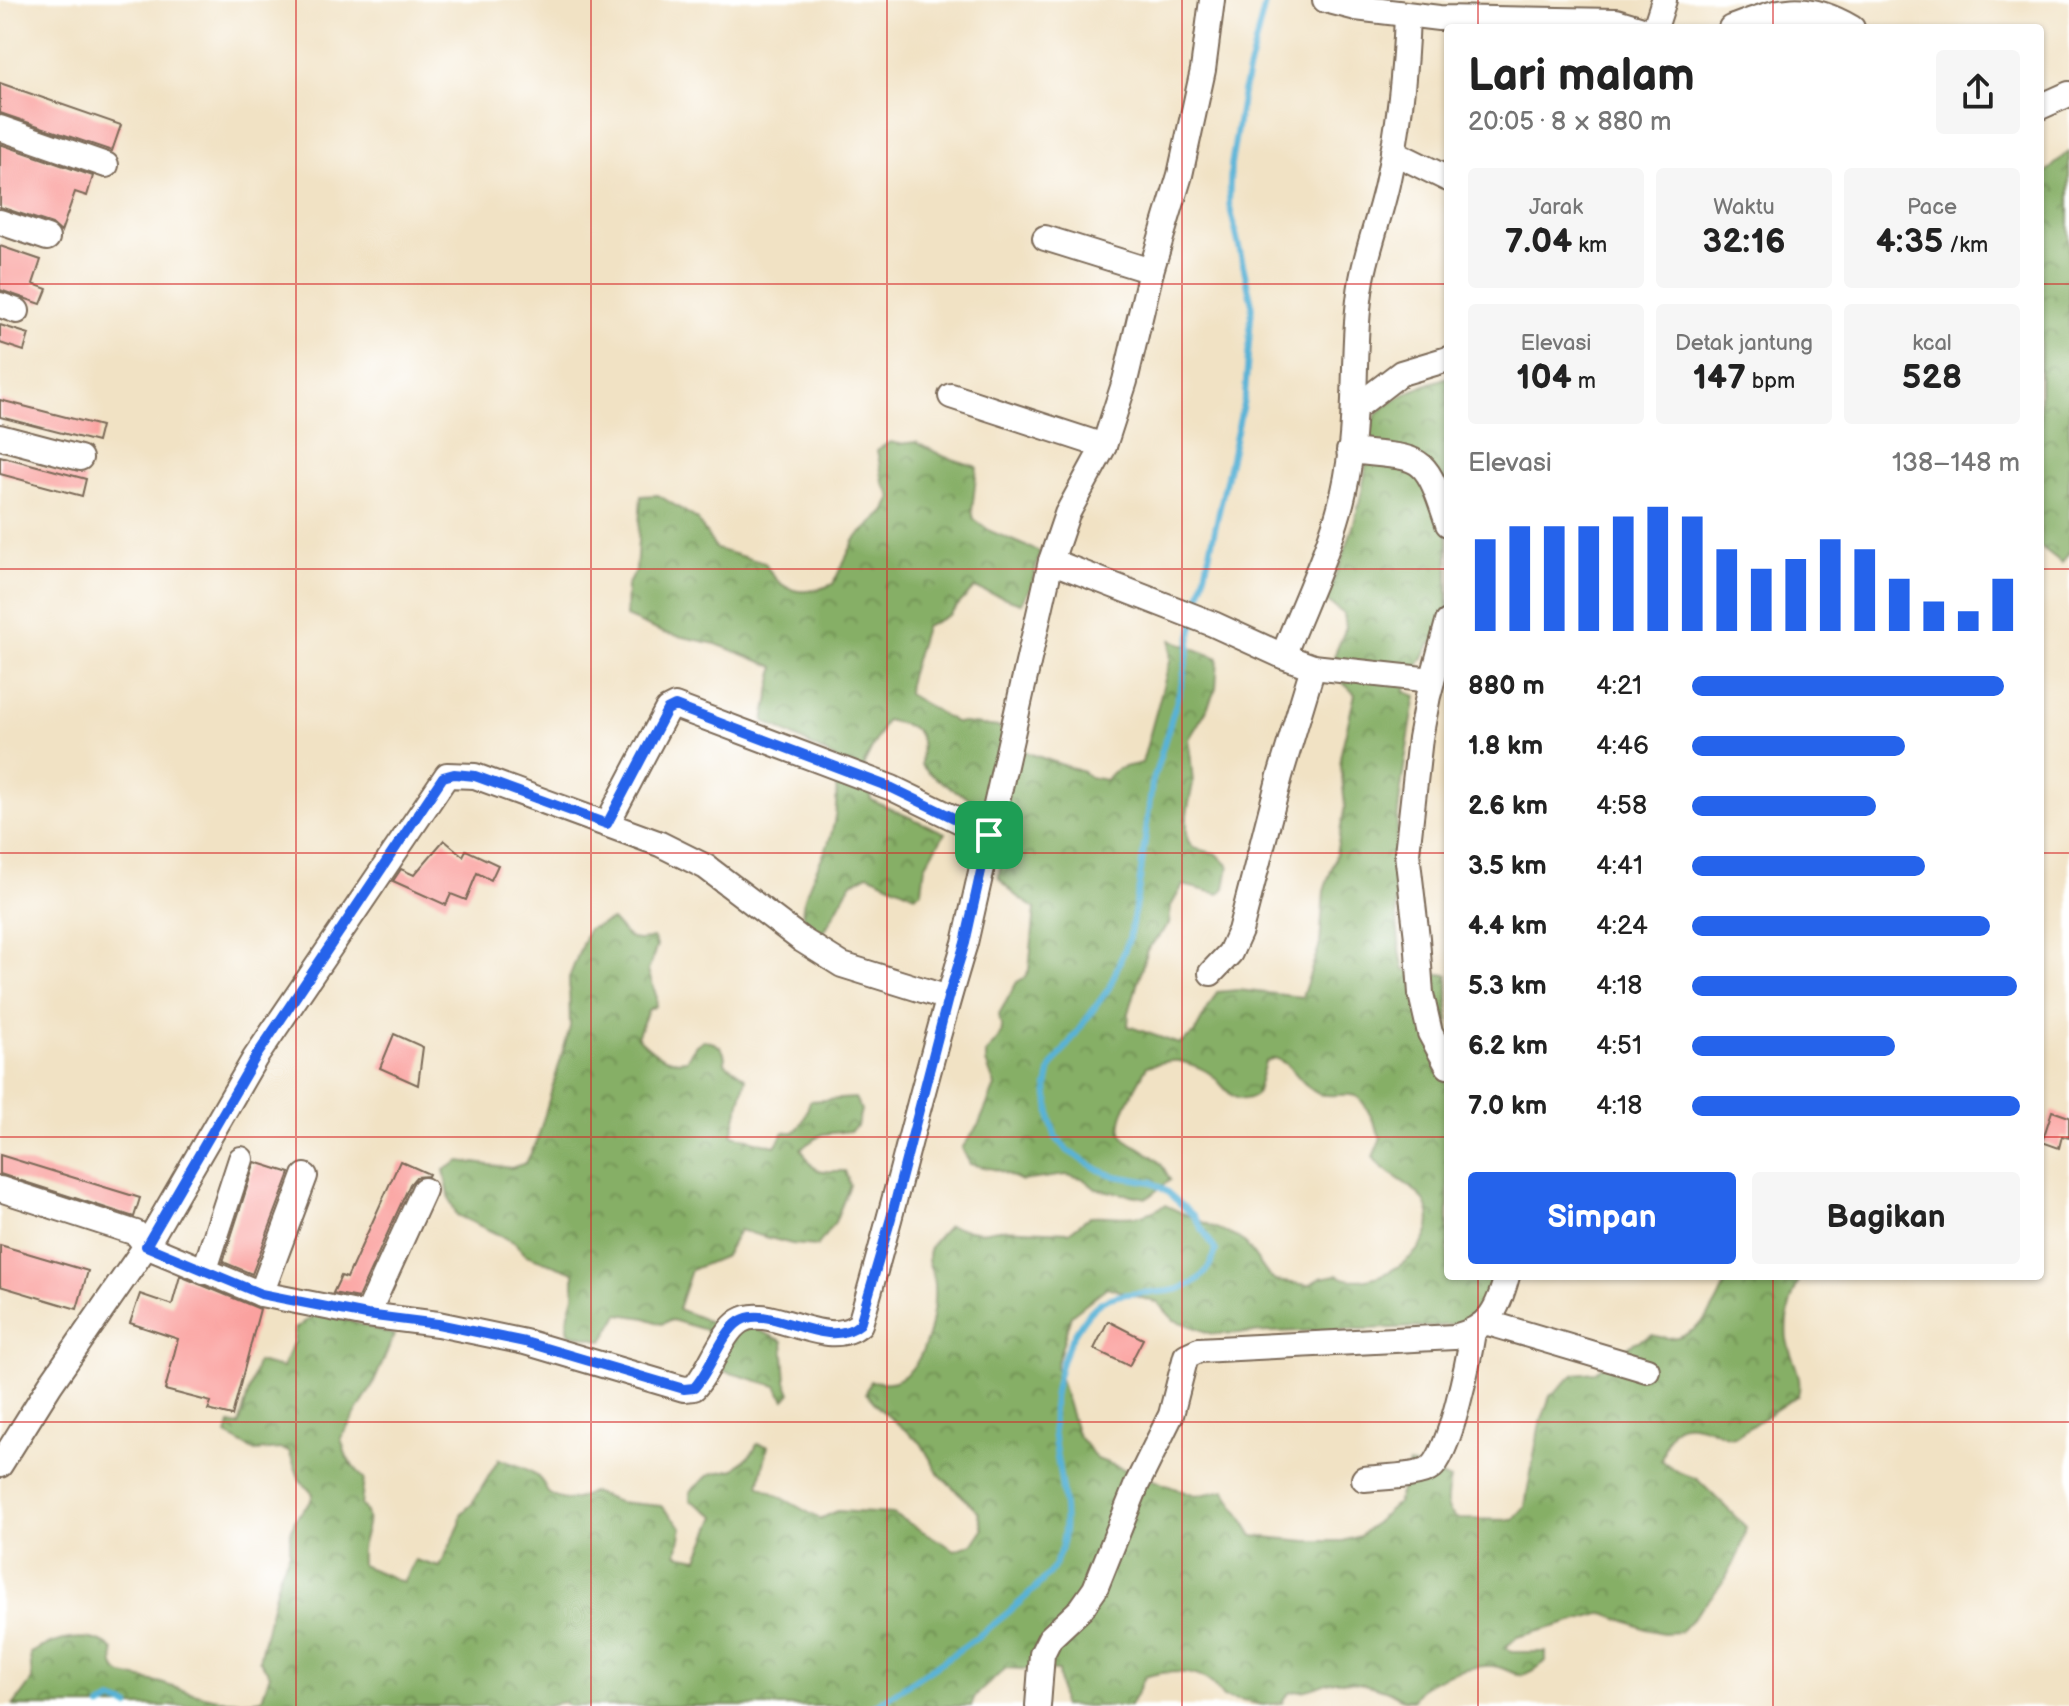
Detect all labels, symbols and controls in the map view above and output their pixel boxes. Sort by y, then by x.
text: Lari malam [1468,50,1695,103]
button: share [1936,50,2020,134]
text: 20:05 · 8 × 880 m [1468,107,1672,138]
text: Jarak [1529,194,1583,221]
text: Waktu [1713,194,1775,221]
text: Pace [1907,194,1957,221]
text: 7.04 [1505,221,1572,262]
text: 32:16 [1702,221,1786,262]
text: 4:35 [1876,221,1943,262]
text: km [1572,232,1607,259]
text: /km [1943,232,1988,259]
text: Elevasi [1521,330,1592,357]
text: Detak jantung [1675,330,1813,357]
text: kcal [1912,330,1952,357]
text: 104 [1516,357,1572,398]
text: 147 [1693,357,1746,398]
text: 528 [1902,357,1962,398]
text: m [1572,368,1596,395]
text: bpm [1746,368,1795,395]
text: Elevasi [1468,448,1552,479]
text: 138–148 m [1892,448,2020,479]
text: 880 m [1468,671,1545,702]
text: 4:21 [1596,671,1642,702]
text: 1.8 km [1468,731,1543,762]
text: 4:46 [1596,731,1649,762]
text: 2.6 km [1468,791,1548,822]
text: 4:58 [1596,791,1647,822]
pin [955,801,1023,869]
icon: arrive [967,813,1011,857]
text: 3.5 km [1468,851,1547,882]
text: 4:41 [1596,851,1643,882]
text: 4.4 km [1468,911,1547,942]
text: 4:24 [1596,911,1648,942]
text: 5.3 km [1468,971,1547,1002]
text: 4:18 [1596,971,1642,1002]
text: 6.2 km [1468,1031,1548,1062]
text: 4:51 [1596,1031,1642,1062]
text: 7.0 km [1468,1091,1547,1122]
text: 4:18 [1596,1091,1642,1122]
button: Simpan [1468,1172,1736,1264]
button: Bagikan [1752,1172,2020,1264]

